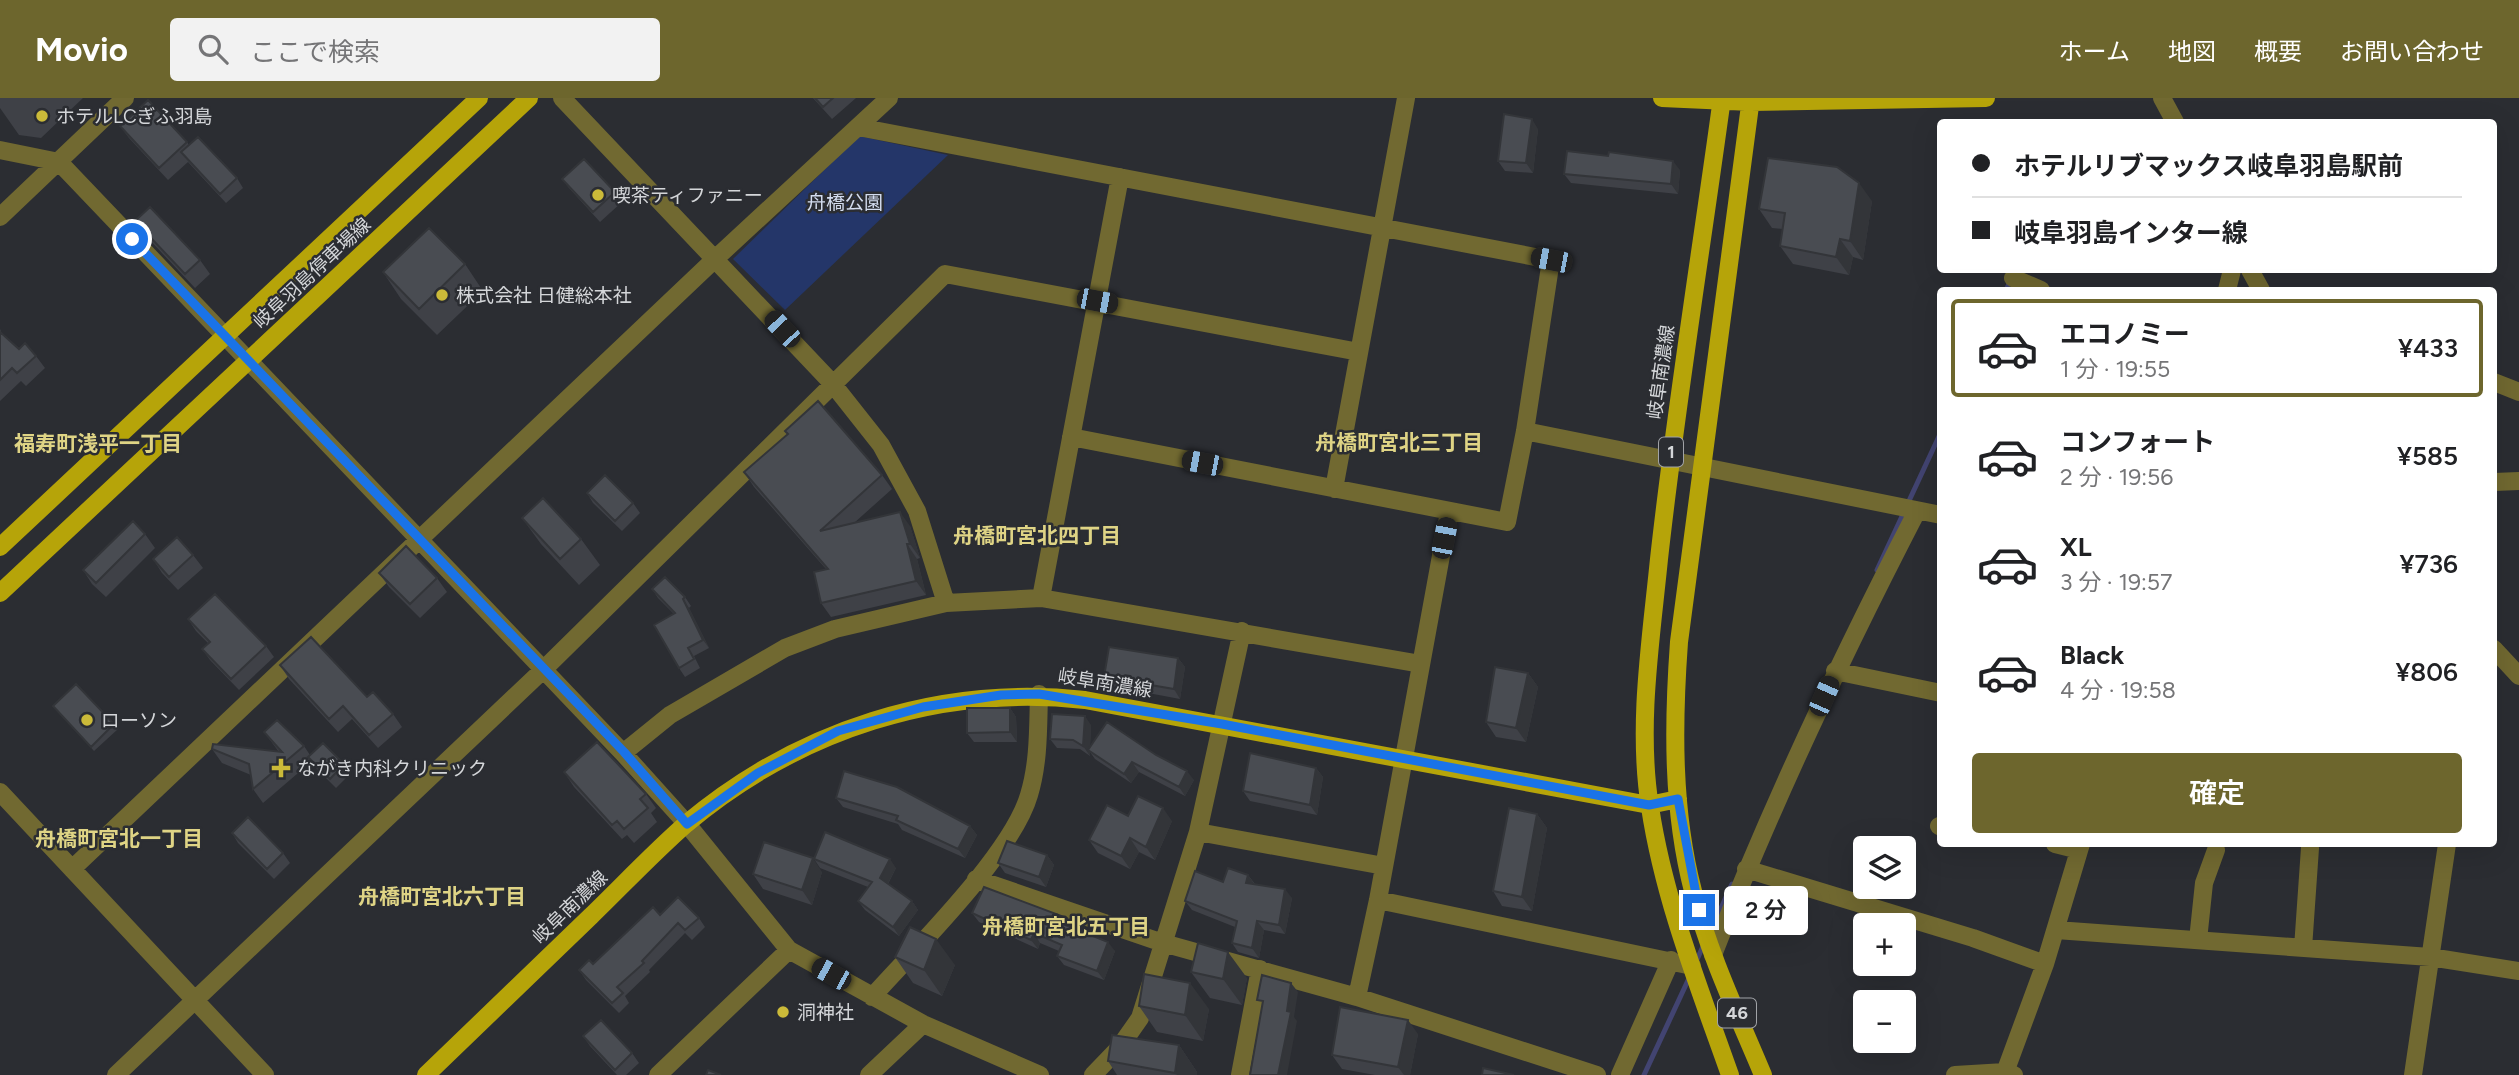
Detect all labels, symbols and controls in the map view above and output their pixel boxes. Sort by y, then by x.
search box [170,18,660,81]
text: Movio [35,30,128,69]
icon: search [194,30,232,68]
text: ここで検索 [250,36,380,68]
text: ホーム [2059,37,2130,66]
text: 地図 [2168,37,2216,66]
text: 概要 [2254,37,2302,66]
text: お問い合わせ [2340,37,2484,66]
place label: ホテルLCぎふ羽島 [56,105,213,128]
marker: ホテルLCぎふ羽島 [34,108,50,124]
text: ホテルリブマックス岐阜羽島駅前 [2014,150,2403,182]
place label: 喫茶ティファニー [612,184,763,207]
marker: 喫茶ティファニー [590,187,606,203]
park label: 舟橋公園 [807,191,883,214]
street label: 岐阜羽島停車場線 [249,213,375,333]
text: 岐阜羽島インター線 [2014,217,2248,249]
route start [116,223,148,255]
car [1529,246,1574,274]
place label: 株式会社 日健総本社 [456,284,632,307]
marker: 株式会社 日健総本社 [434,287,450,303]
car [1075,287,1120,315]
car [760,306,805,352]
icon: car [1976,317,2039,380]
text: エコノミー [2060,318,2190,350]
street label: 岐阜南濃線 [1643,323,1679,421]
text: ¥433 [2398,332,2458,364]
text: 1 分 · 19:55 [2060,355,2170,383]
icon: car [1976,425,2039,488]
text: コンフォート [2060,426,2215,458]
district label: 舟橋町宮北三丁目 [1315,430,1483,455]
district label: 福寿町浅平一丁目 [14,431,182,456]
road number: 1 [1659,438,1683,466]
text: ¥585 [2397,440,2458,472]
car [1180,449,1225,477]
text: 2 分 · 19:56 [2060,463,2173,491]
car [1430,515,1459,561]
district label: 舟橋町宮北四丁目 [953,523,1121,548]
text: XL [2060,531,2092,563]
icon: car [1976,533,2039,596]
text: ¥736 [2400,548,2458,580]
text: 3 分 · 19:57 [2060,568,2172,596]
text: Black [2060,639,2124,671]
icon: car [1976,641,2039,704]
text: ¥806 [2395,656,2458,688]
street label: 岐阜南濃線 [1056,664,1154,702]
car [1806,673,1843,719]
text: 4 分 · 19:58 [2060,676,2176,704]
place label: ローソン [101,709,177,732]
marker: ローソン [79,712,95,728]
button: 確定 [1972,753,2462,833]
place label: ながき内科クリニック [297,757,487,780]
marker: ながき内科クリニック [271,758,291,778]
district label: 舟橋町宮北一丁目 [35,826,203,851]
map controls [1853,836,1916,1053]
button: layers [1853,836,1916,899]
street label: 岐阜南濃線 [528,866,612,948]
district label: 舟橋町宮北六丁目 [358,884,526,909]
callout: 2 分 [1724,886,1808,934]
route end [1683,894,1715,926]
text: 2 分 [1745,896,1787,924]
button: + [1853,913,1916,976]
district label: 舟橋町宮北五丁目 [982,914,1150,939]
car [808,955,855,993]
button: − [1853,990,1916,1053]
road number: 46 [1718,998,1756,1028]
place label: 洞神社 [797,1001,854,1024]
marker: 洞神社 [775,1004,791,1020]

